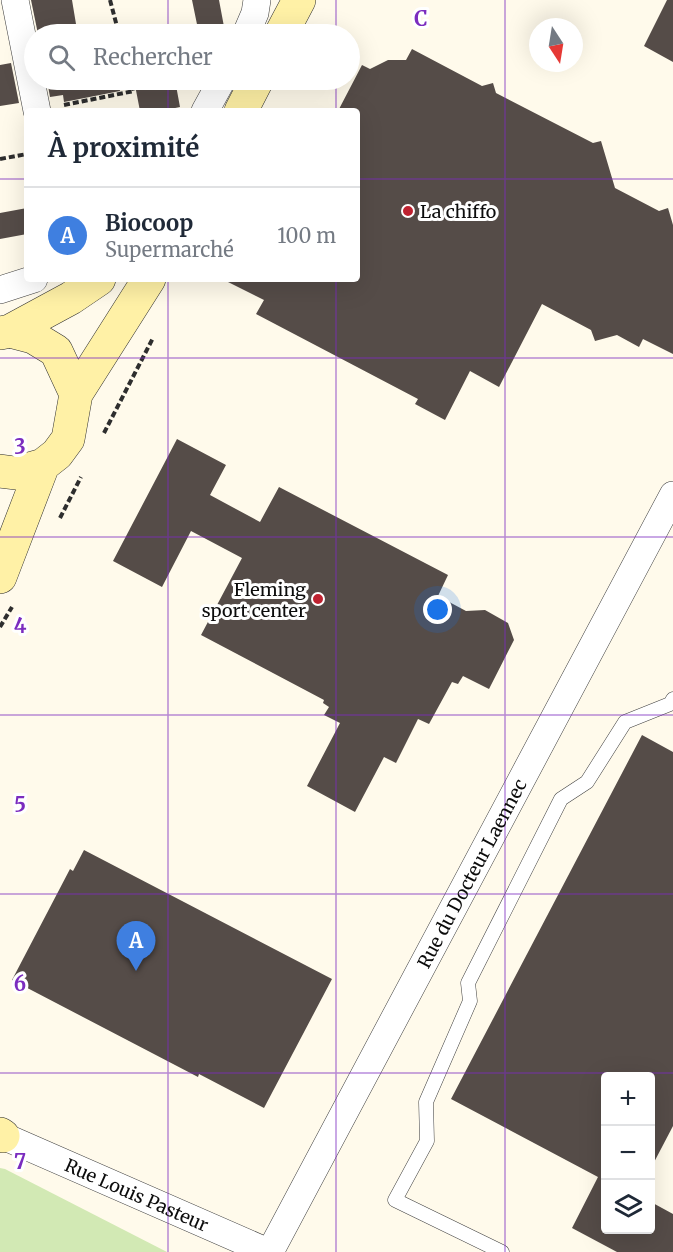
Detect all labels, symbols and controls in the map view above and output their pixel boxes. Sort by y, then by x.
text: C [414,6,428,31]
north arrow [529,18,583,72]
search box [24,24,360,90]
icon: search [45,41,78,74]
text: Rechercher [93,43,213,71]
text: À proximité [48,131,199,164]
place label: La chiffo [420,200,496,223]
marker: La chiffo [401,204,415,218]
text: Biocoop [105,209,193,237]
text: A [60,223,75,248]
text: 100 m [277,223,336,248]
text: Supermarché [105,237,234,262]
text: 3 [14,434,26,459]
place label: Fleming sport center [202,578,306,622]
marker: Fleming sport center [311,592,325,606]
your location [423,595,452,624]
text: 4 [14,613,27,638]
street label: Rue du Docteur Laennec [412,775,531,972]
text: 5 [14,792,26,817]
pin: A [116,922,156,971]
text: 6 [14,971,26,996]
map controls [601,1072,655,1234]
button: + [601,1072,655,1126]
button: − [601,1126,655,1180]
text: 7 [14,1149,26,1174]
street label: Rue Louis Pasteur [61,1153,212,1236]
button: layers [601,1180,655,1234]

